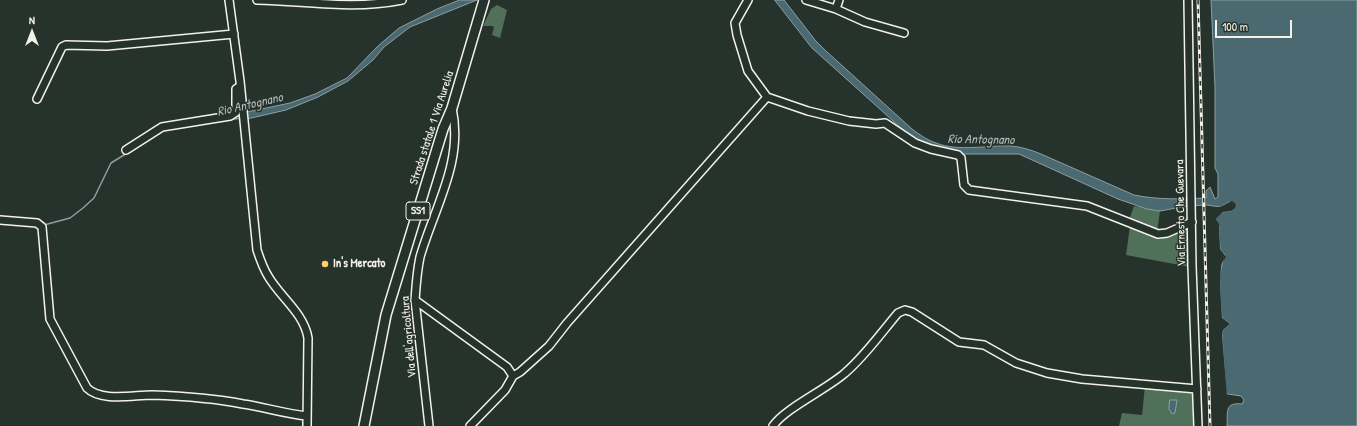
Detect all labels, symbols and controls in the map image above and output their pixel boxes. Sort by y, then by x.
north arrow [12,12,52,52]
scale bar [1217,12,1294,38]
text: N [29,13,35,27]
text: 100 m [1222,18,1248,35]
street label: Strada statale 1 Via Aurelia [407,69,457,187]
water label: Rio Antognano [216,90,284,120]
water label: Rio Antognano [947,132,1015,148]
street label: Via Ernesto Che Guevara [1173,160,1189,266]
road number: SS1 [406,202,430,220]
place label: In's Mercato [333,257,385,271]
marker: In's Mercato [320,259,330,269]
street label: Via dell'agricoltura [398,296,420,378]

